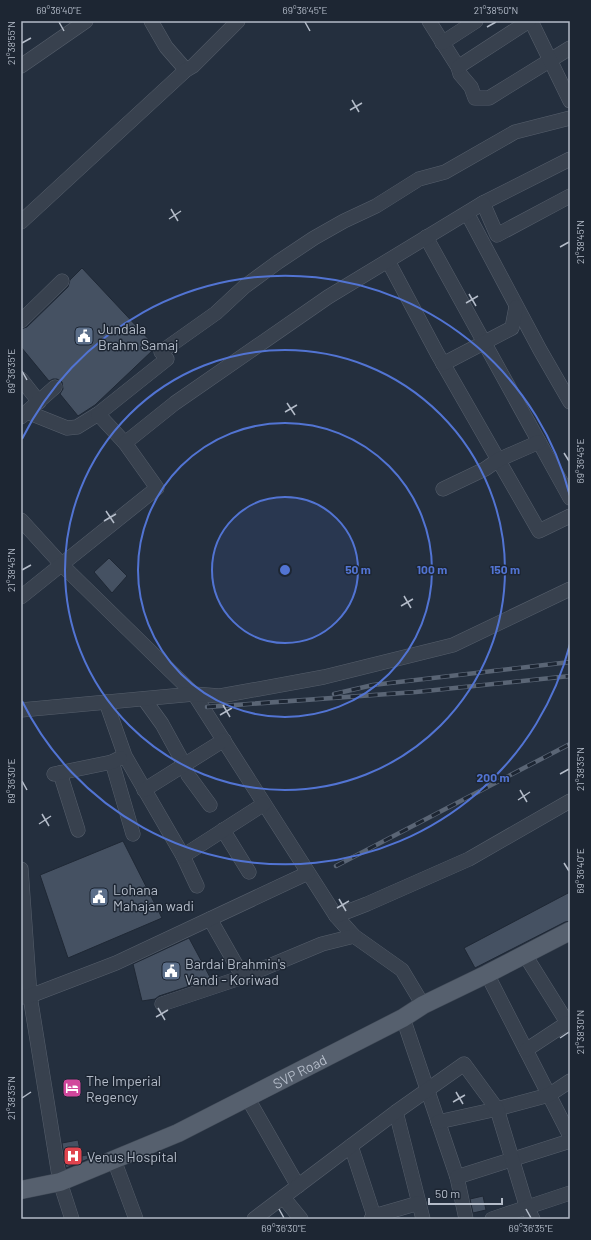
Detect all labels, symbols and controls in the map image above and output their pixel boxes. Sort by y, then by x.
text: 69°36'40"E [36,4,82,16]
text: 69°36'45"E [282,4,328,16]
text: 21°38'50"N [474,4,518,16]
text: 21°38'55"N [5,21,17,65]
text: 21°38'45"N [574,220,586,264]
place label: Jundala Brahm Samaj [98,320,178,353]
public building icon: Jundala Brahm Samaj [73,325,95,347]
text: 69°36'35"E [5,349,17,393]
text: 69°36'45"E [574,438,586,484]
text: 21°38'45"N [5,548,17,592]
text: 50 m [345,562,371,576]
text: 100 m [417,562,447,576]
text: 150 m [490,562,520,576]
centre of rings [278,563,292,577]
text: 21°38'35"N [574,747,586,791]
text: 69°36'30"E [5,758,17,804]
text: 200 m [477,770,509,784]
text: 69°36'40"E [574,848,586,894]
place label: Lohana Mahajan wadi [113,881,194,914]
public building icon: Lohana Mahajan wadi [88,886,110,908]
place label: Bardai Brahmin's Vandi - Koriwad [185,955,286,988]
public building icon: Bardai Brahmin's Vandi - Koriwad [160,960,182,982]
text: 21°38'30"N [574,1010,586,1054]
street label: SVP Road [270,1050,329,1092]
place label: The Imperial Regency [86,1072,161,1105]
text: 21°38'35"N [5,1076,17,1120]
hotel icon: The Imperial Regency [61,1077,83,1099]
hospital icon: Venus Hospital [62,1145,84,1167]
place label: Venus Hospital [87,1148,177,1165]
scale bar [429,1180,502,1206]
text: 50 m [435,1186,460,1200]
text: 69°36'30"E [261,1222,307,1234]
text: 69°36'35"E [509,1222,553,1234]

